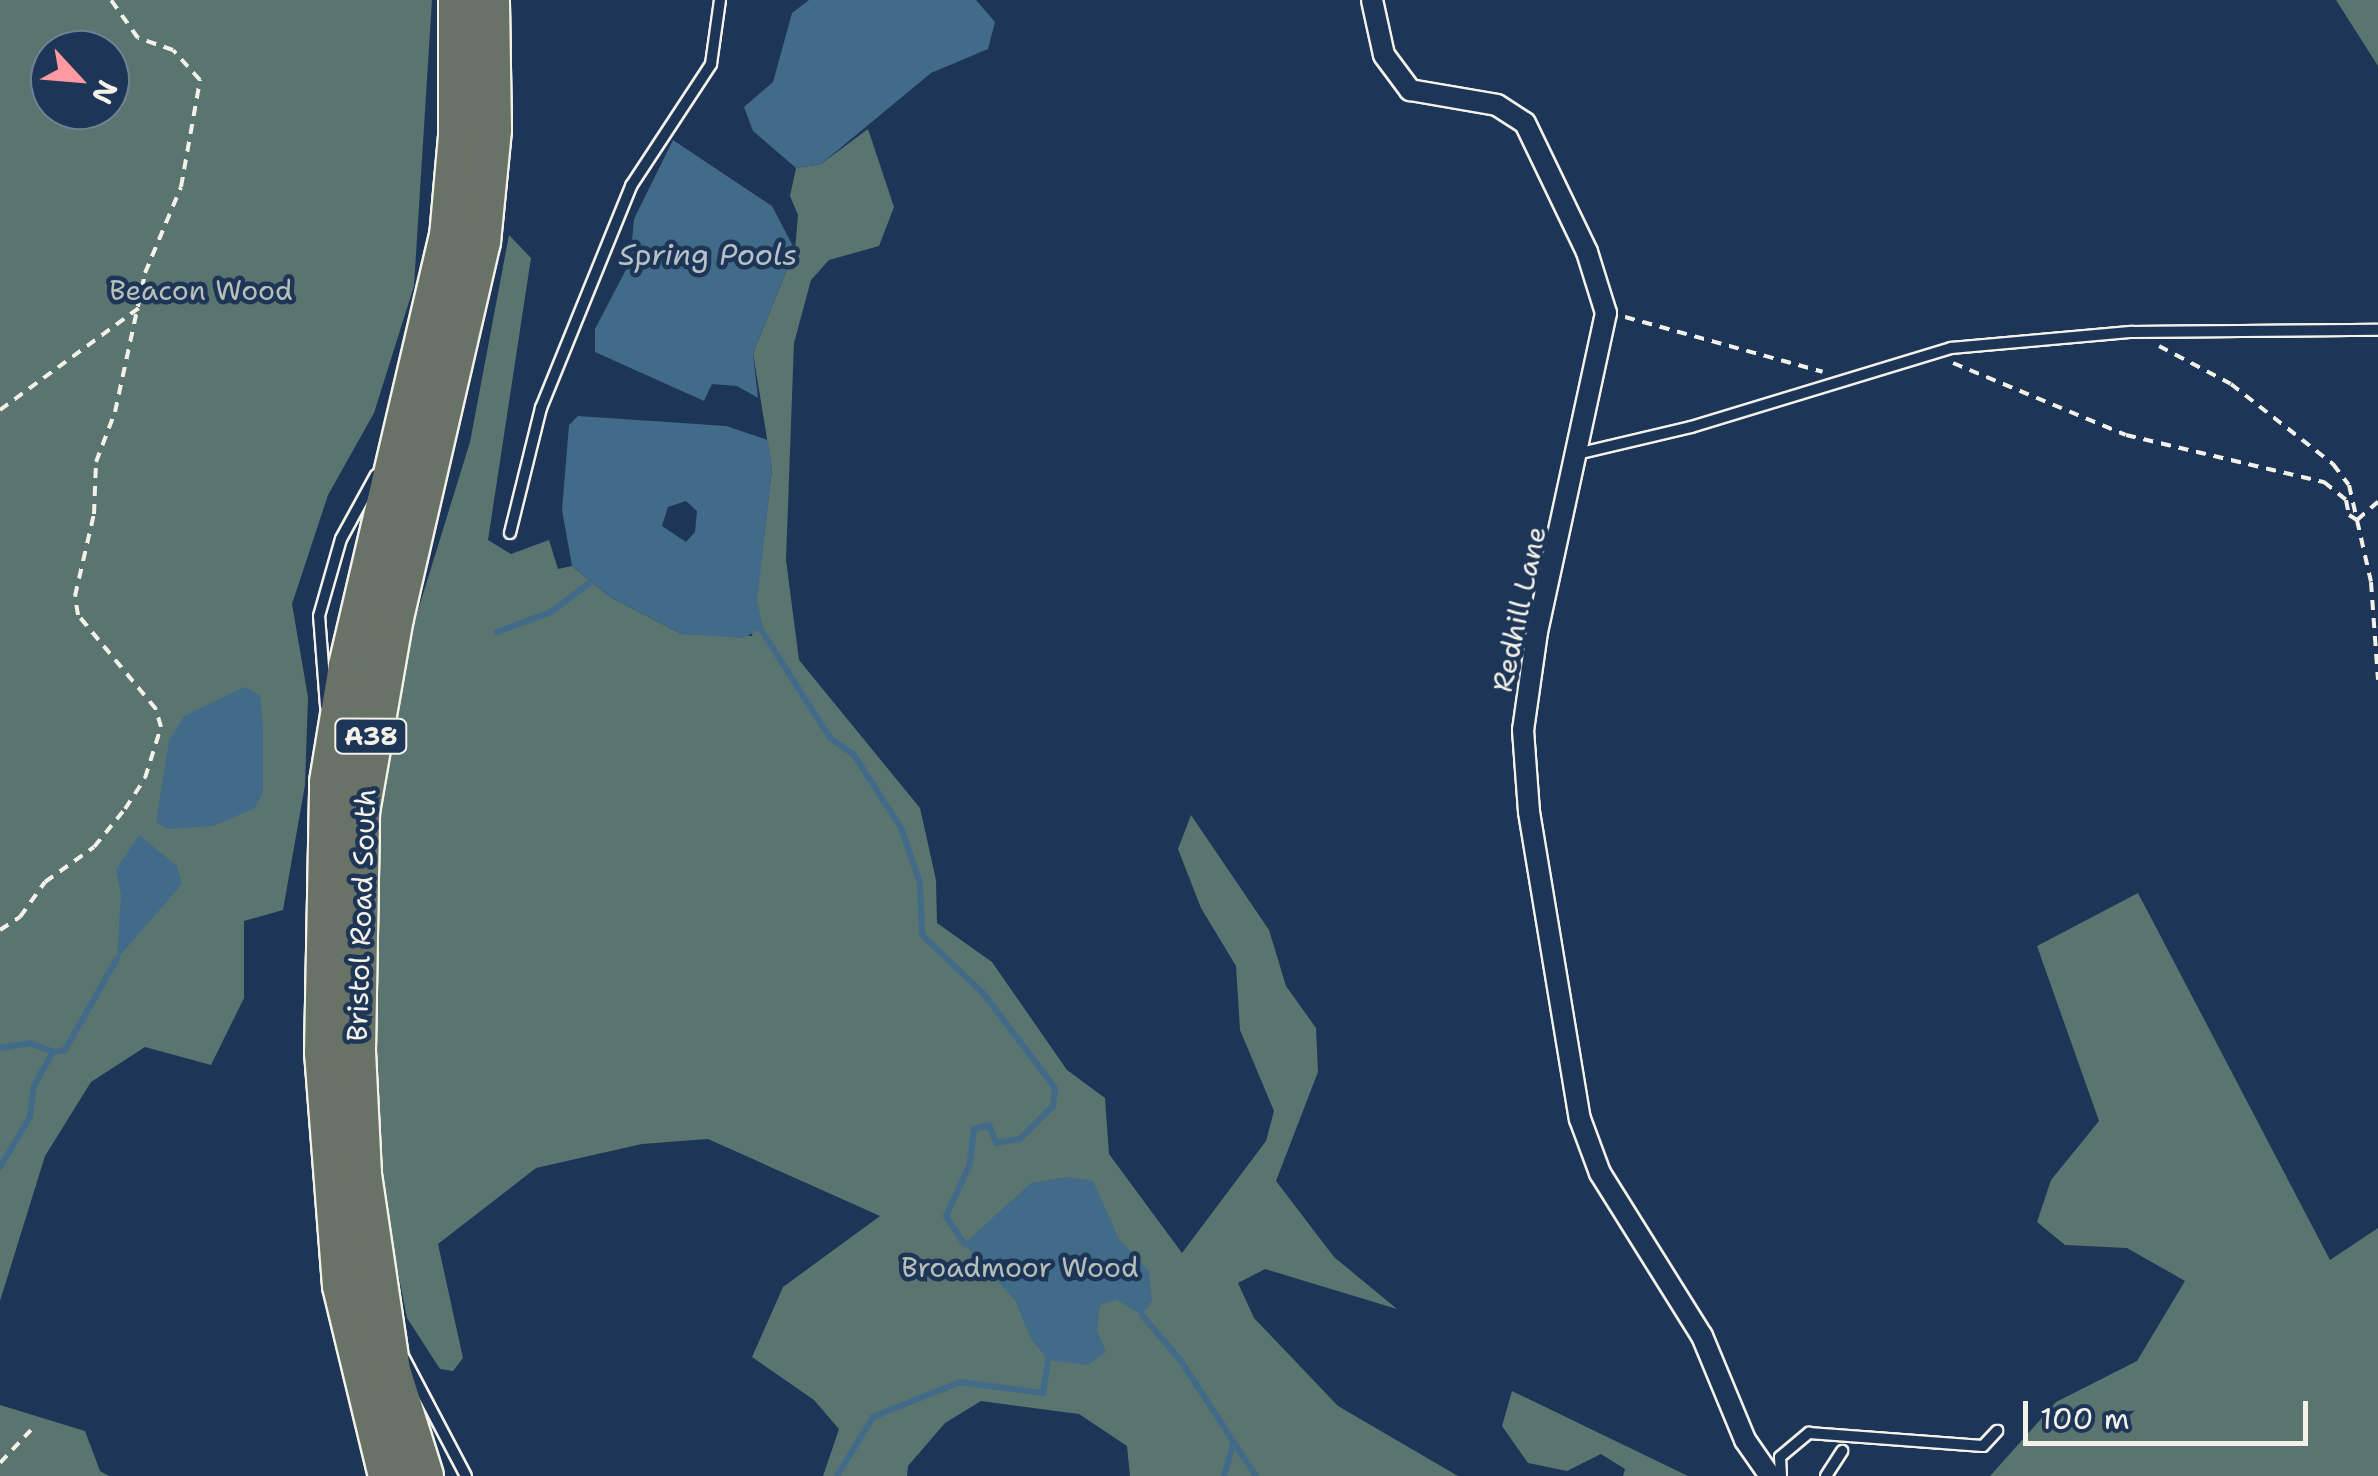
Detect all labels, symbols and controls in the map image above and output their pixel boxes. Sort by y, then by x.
north arrow [30,30,130,130]
text: N [83,74,127,111]
water label: Spring Pools [619,237,797,273]
park label: Beacon Wood [109,273,293,307]
street label: Redhill Lane [1485,523,1553,695]
road number: A38 [334,716,408,756]
street label: Bristol Road South [340,788,382,1042]
park label: Broadmoor Wood [901,1250,1139,1284]
scale bar [2028,1381,2313,1443]
text: 100 m [2040,1398,2130,1439]

